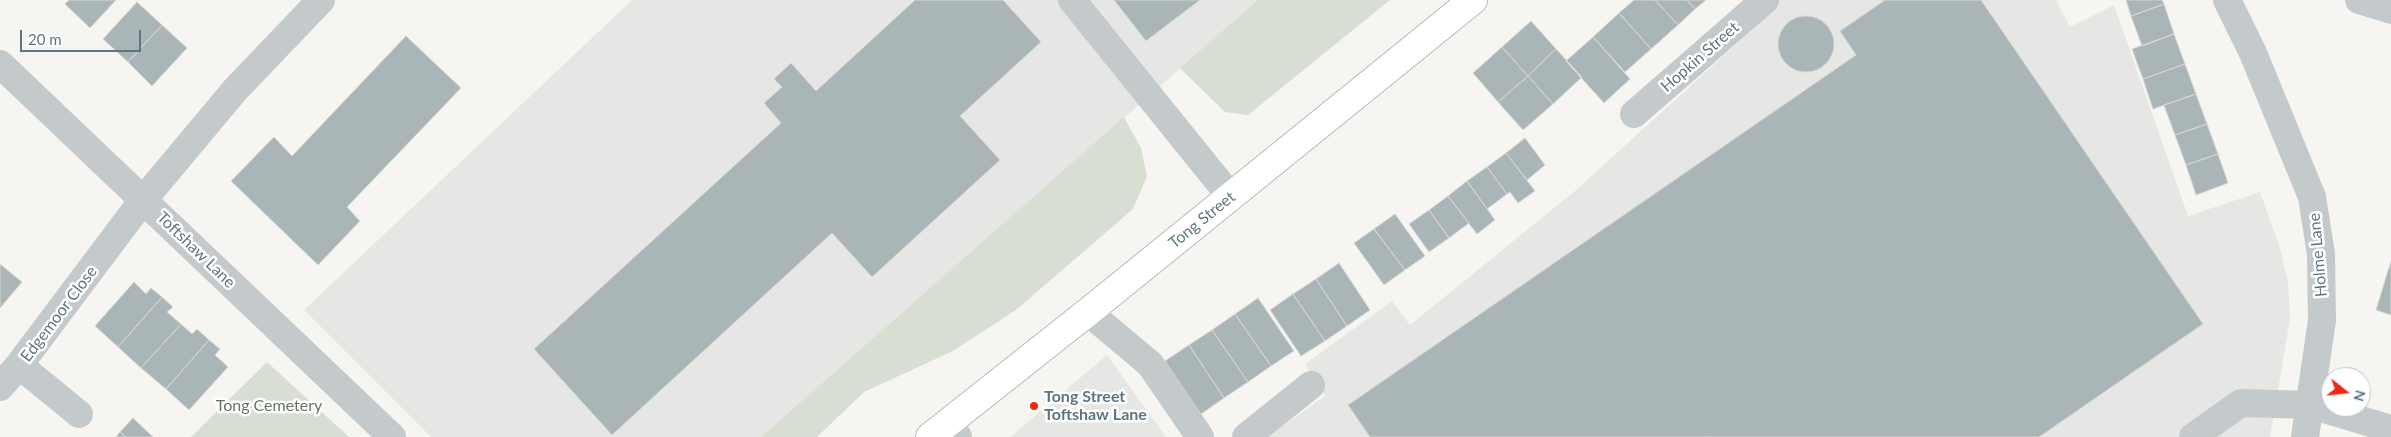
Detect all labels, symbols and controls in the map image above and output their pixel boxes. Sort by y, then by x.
street label: Hopkin Street [1657,18,1743,96]
scale bar [22,20,144,52]
text: 20 m [28,30,62,48]
street label: Tong Street [1165,187,1239,253]
street label: Toftshaw Lane [153,208,239,292]
street label: Holme Lane [2305,212,2331,298]
street label: Edgemoor Close [17,262,101,366]
north arrow [2321,367,2371,417]
place label: Tong Street Toftshaw Lane [1044,387,1147,425]
text: N [2350,388,2370,404]
park label: Tong Cemetery [216,396,322,416]
marker: Tong Street Toftshaw Lane [1028,400,1040,412]

